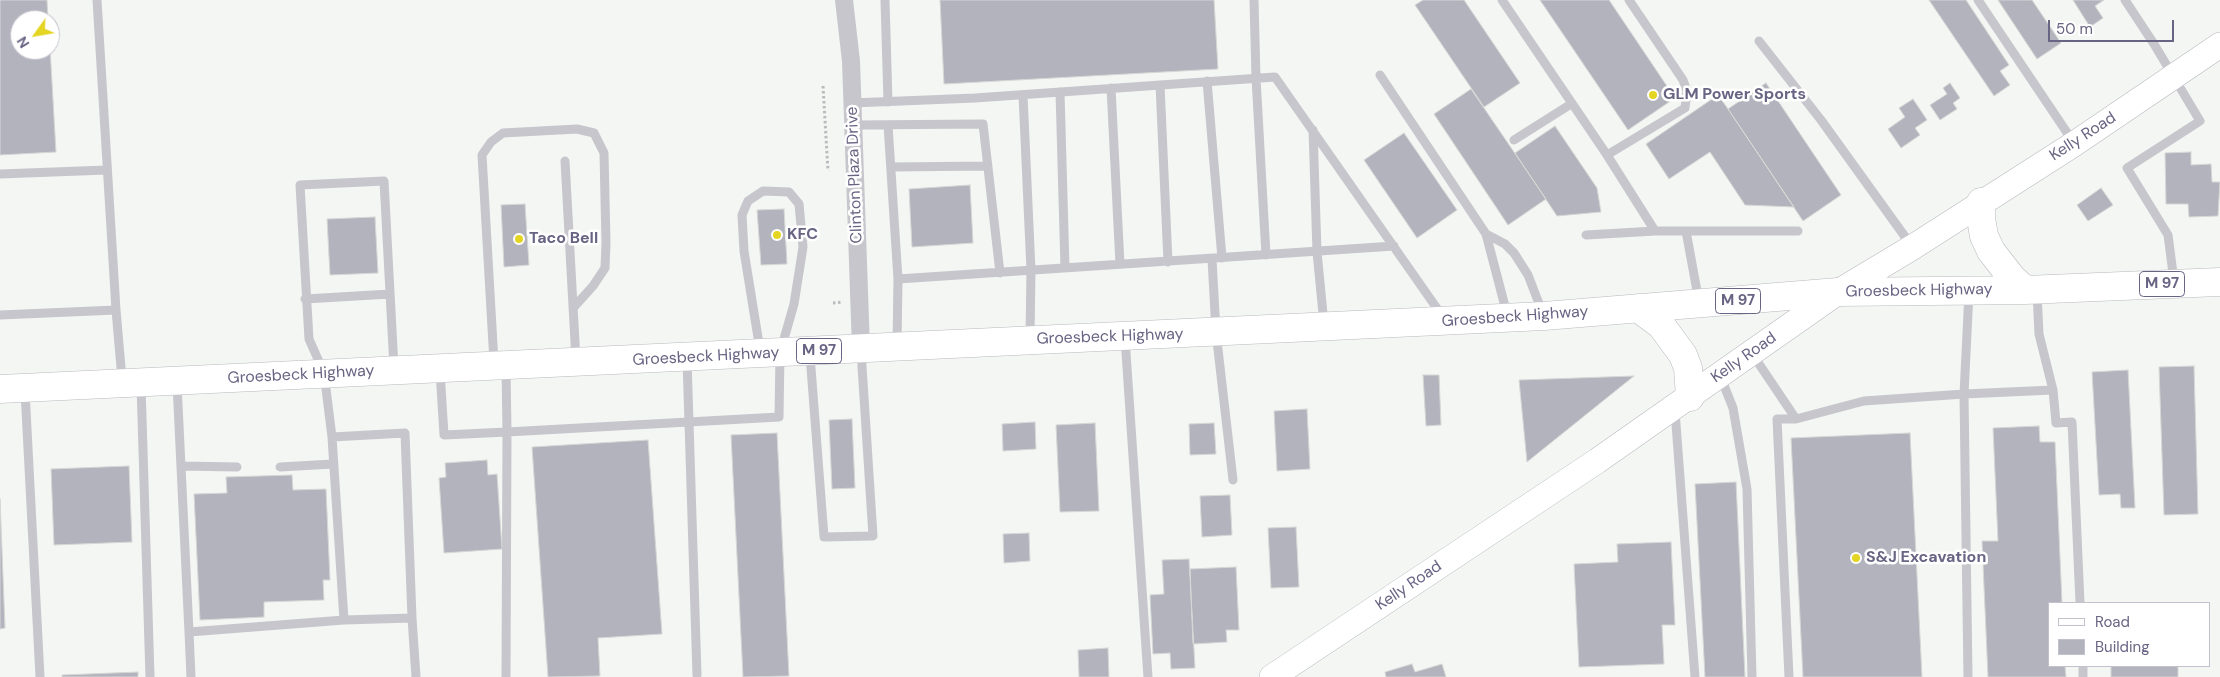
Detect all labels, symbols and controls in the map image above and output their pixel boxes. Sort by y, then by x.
north arrow [10,10,60,60]
scale bar [2050,10,2176,42]
text: 50 m [2056,19,2093,39]
text: N [13,33,33,52]
place label: GLM Power Sports [1663,85,1806,105]
marker: GLM Power Sports [1647,89,1659,101]
street label: Clinton Plaza Drive [843,106,867,244]
street label: Kelly Road [2046,108,2120,166]
place label: KFC [787,225,818,245]
place label: Taco Bell [529,229,598,249]
marker: KFC [771,229,783,241]
marker: Taco Bell [513,233,525,245]
road number: M 97 [2140,272,2184,296]
street label: Groesbeck Highway [1845,280,1993,302]
road number: M 97 [1716,288,1760,314]
street label: Groesbeck Highway [1441,302,1589,332]
street label: Groesbeck Highway [1036,325,1184,349]
street label: Kelly Road [1708,329,1780,387]
road number: M 97 [796,338,842,364]
street label: Groesbeck Highway [632,344,780,370]
street label: Groesbeck Highway [227,362,375,388]
place label: S&J Excavation [1866,548,1986,568]
marker: S&J Excavation [1850,552,1862,564]
street label: Kelly Road [1372,557,1446,615]
legend [2048,602,2210,667]
text: Road [2095,612,2130,632]
text: Building [2095,637,2150,657]

